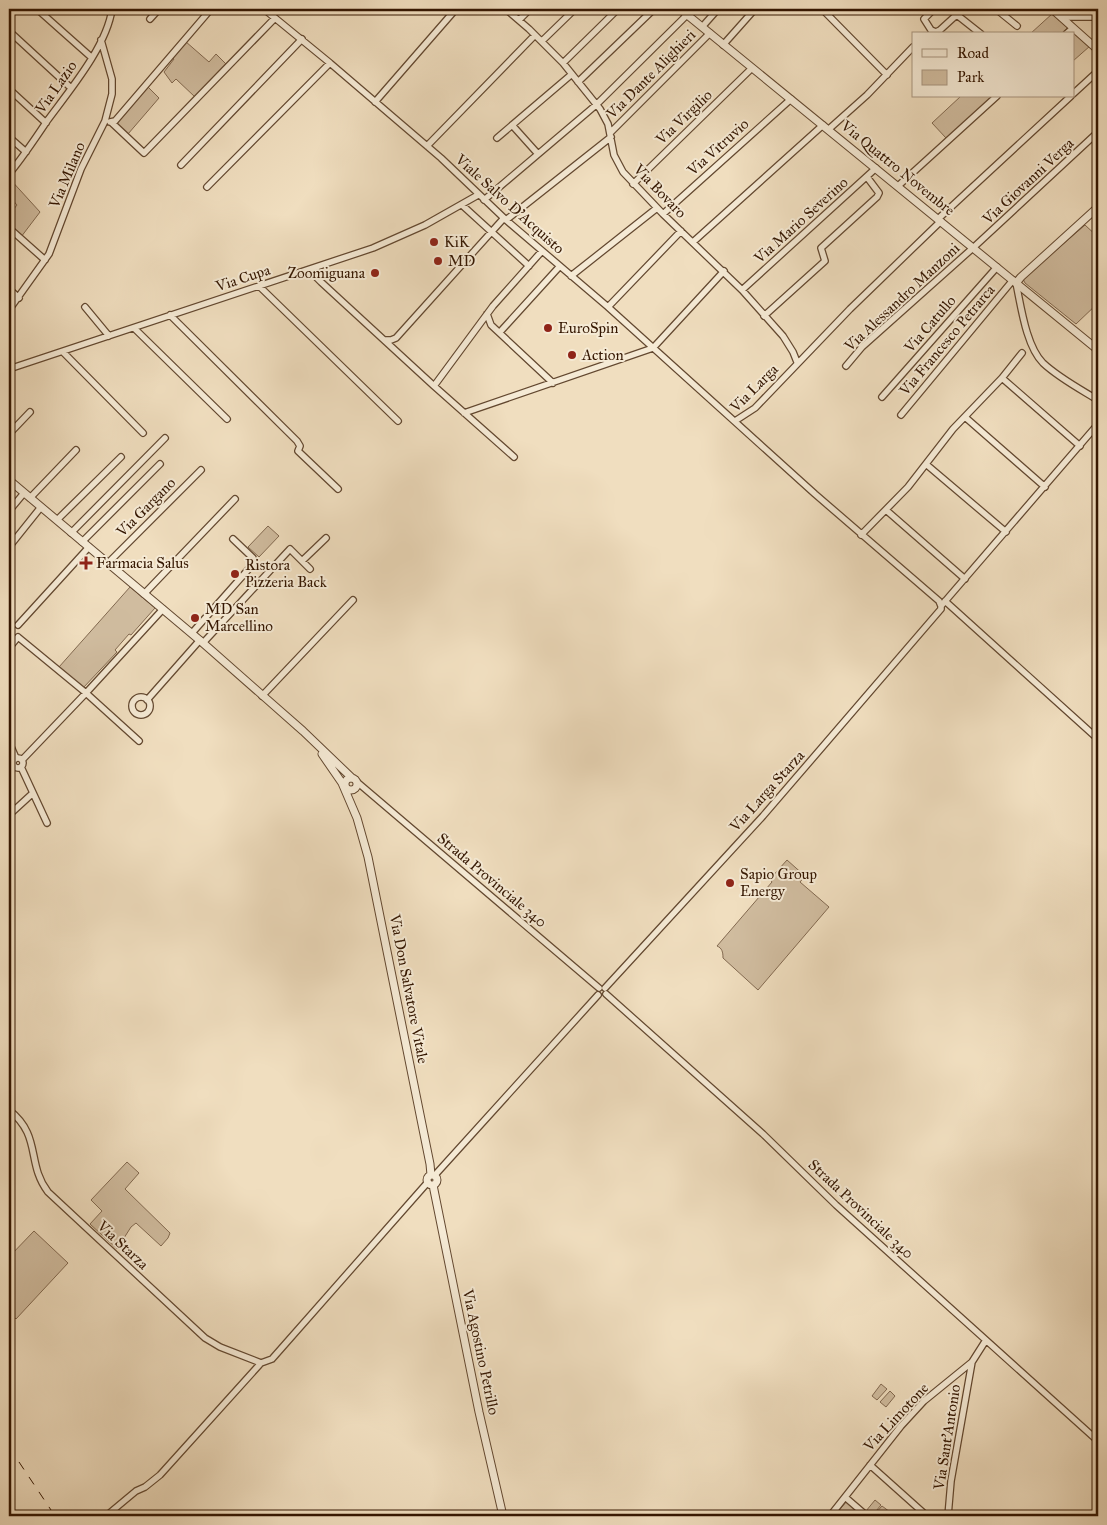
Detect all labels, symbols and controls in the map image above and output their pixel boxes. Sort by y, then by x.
street label: Via Dante Alighieri [602,26,699,123]
legend [912,32,1074,98]
text: Road [957,44,989,62]
street label: Via Lazio [31,57,81,118]
text: Park [957,68,984,86]
street label: Via Virgilio [651,86,716,149]
street label: Via Vitruvio [683,115,753,180]
street label: Via Quattro Novembre [837,116,958,219]
street label: Via Giovanni Verga [978,134,1078,229]
street label: Via Milano [45,139,89,212]
street label: Viale Salvo D'Acquisto [450,150,568,259]
street label: Via Bovaro [629,159,690,222]
street label: Via Mario Severino [750,173,852,268]
place label: KiK [444,233,470,251]
marker: KiK [428,236,440,248]
street label: Via Alessandro Manzoni [840,239,963,356]
place label: MD [448,252,475,270]
marker: MD [432,255,444,267]
street label: Via Cupa [213,261,273,296]
place label: Zoomiguana [288,264,366,282]
marker: Zoomiguana [369,267,381,279]
street label: Via Francesco Petrarca [895,281,999,400]
street label: Via Catullo [900,292,960,357]
place label: EuroSpin [558,319,618,337]
marker: EuroSpin [542,322,554,334]
place label: Action [581,346,624,364]
marker: Action [566,349,578,361]
street label: Via Larga [726,360,782,416]
street label: Via Gargano [112,473,180,541]
place label: Farmacia Salus [96,554,189,572]
place label: Ristora Pizzeria Back [245,556,327,591]
marker: Farmacia Salus [80,557,92,569]
marker: Ristora Pizzeria Back [229,568,241,580]
place label: MD San Marcellino [205,600,273,635]
marker: MD San Marcellino [189,612,201,624]
street label: Via Larga Starza [725,746,809,836]
street label: Strada Provinciale 340 [434,829,550,931]
place label: Sapio Group Energy [740,865,817,900]
marker: Sapio Group Energy [724,877,736,889]
street label: Via Don Salvatore Vitale [386,912,432,1065]
street label: Strada Provinciale 340 [805,1156,917,1262]
street label: Via Starza [93,1216,153,1274]
street label: Via Agostino Petrillo [459,1287,503,1417]
street label: Via Limotone [859,1379,932,1456]
street label: Via Sant'Antonio [930,1383,964,1492]

